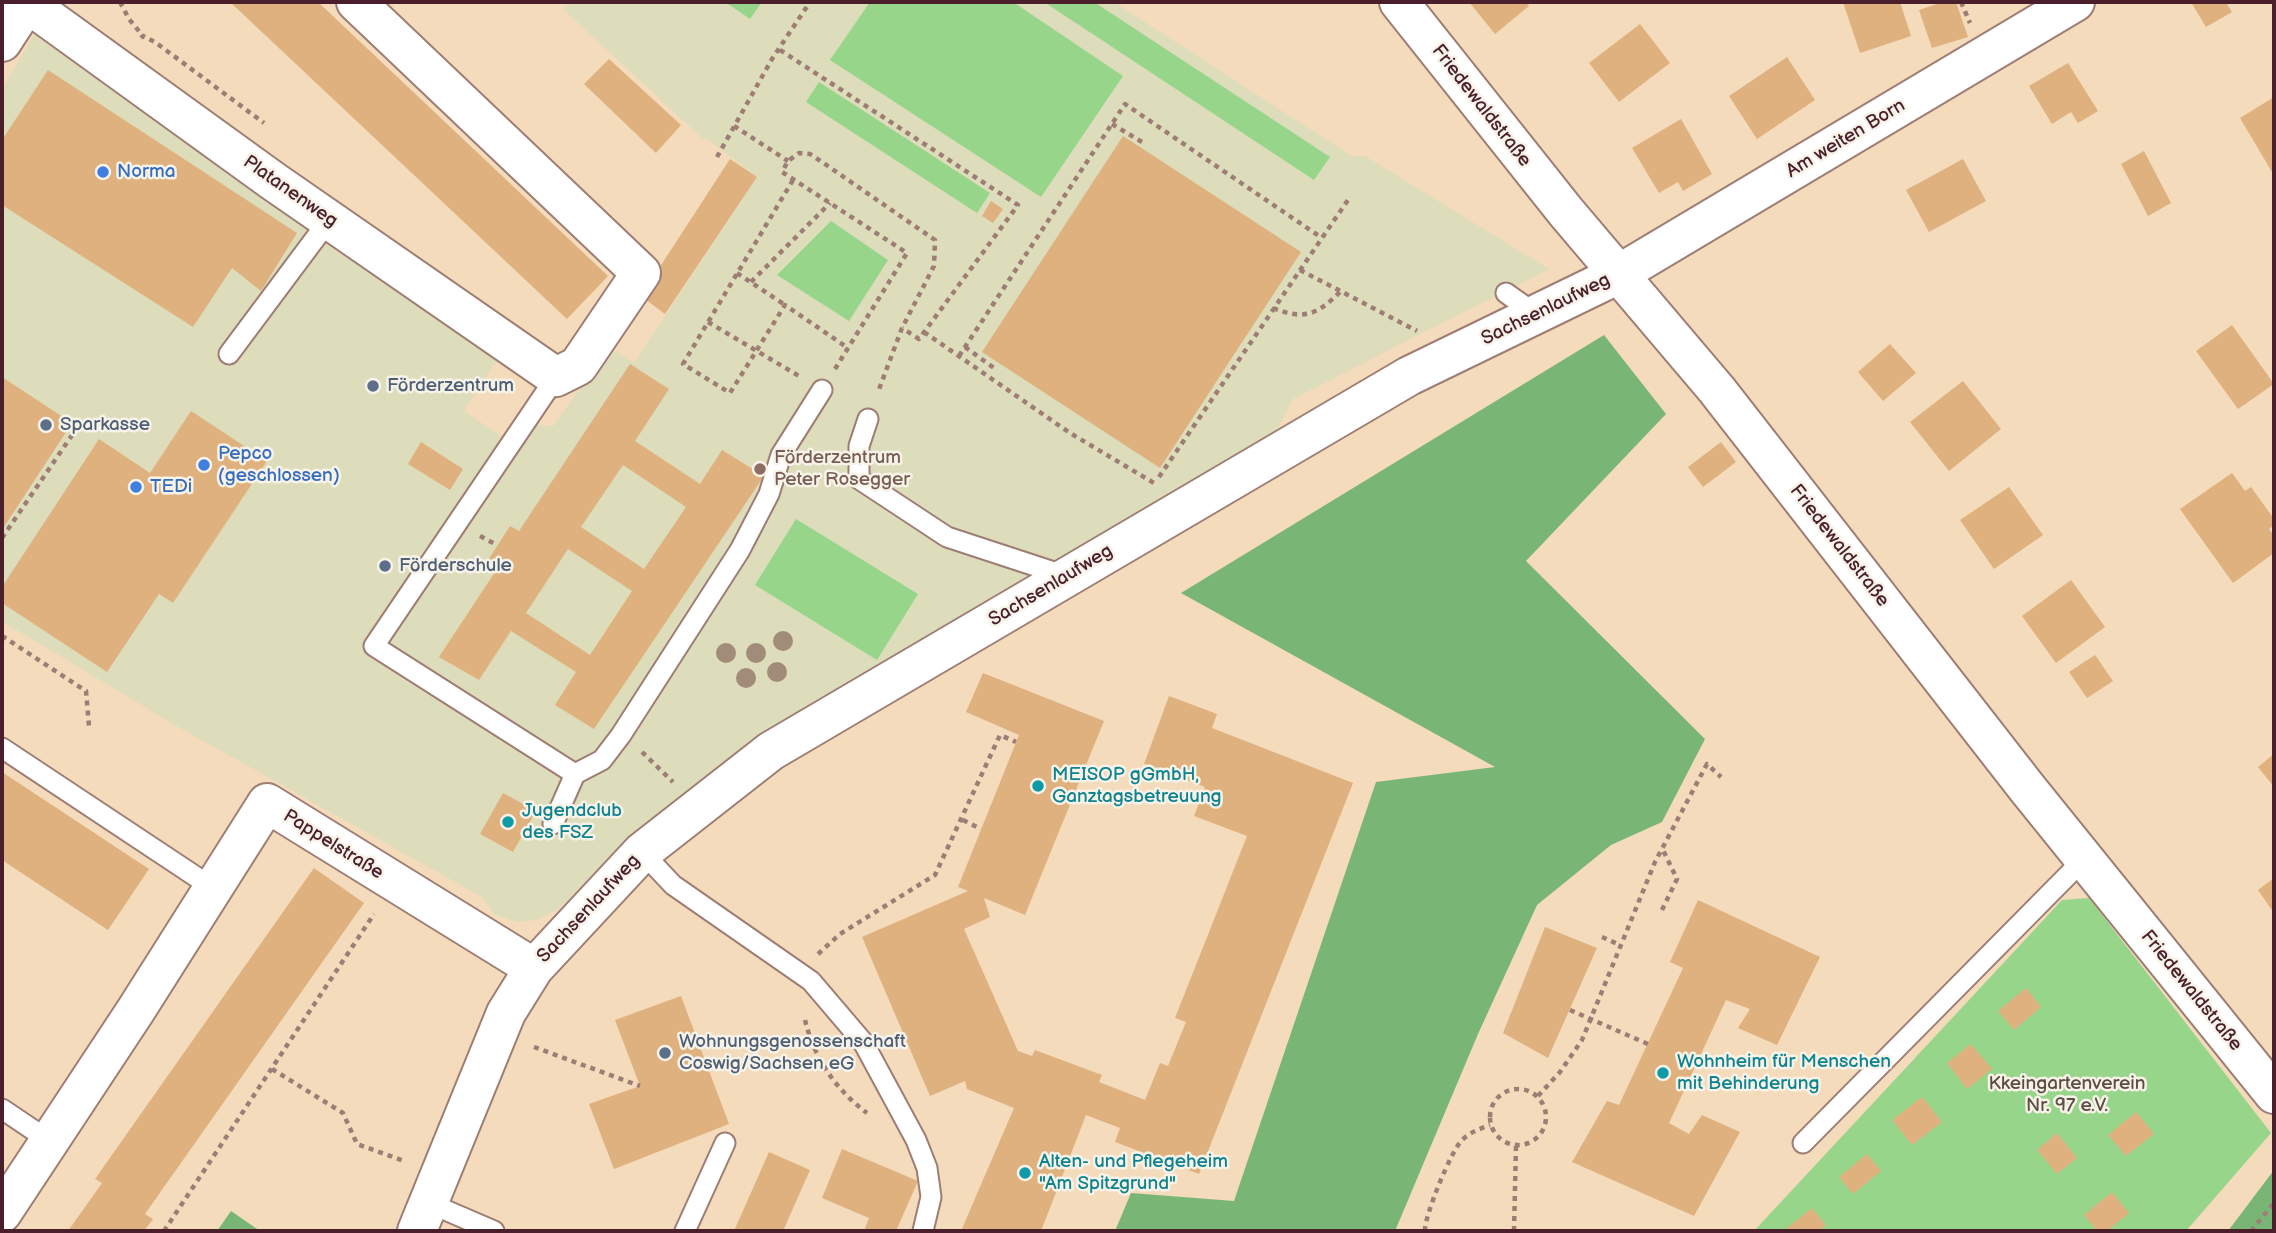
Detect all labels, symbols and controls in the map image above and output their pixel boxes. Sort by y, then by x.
street label: Friedewaldstraße [1426,40,1536,172]
street label: Am weiten Born [1782,95,1910,183]
street label: Platanenweg [238,151,342,233]
place label: Norma [117,161,175,183]
marker: Norma [95,164,111,180]
street label: Sachsenlaufweg [1478,269,1614,351]
place label: Förderzentrum [387,375,514,397]
marker: Förderzentrum [365,378,381,394]
place label: Sparkasse [60,414,150,436]
marker: Sparkasse [38,417,54,433]
place label: Pepco (geschlossen) [218,443,340,487]
place label: Förderzentrum Peter Rosegger [774,447,910,491]
marker: Pepco (geschlossen) [196,457,212,473]
marker: Förderzentrum Peter Rosegger [752,461,768,477]
place label: TEDi [150,476,192,498]
marker: TEDi [128,479,144,495]
street label: Friedewaldstraße [1784,480,1894,612]
street label: Sachsenlaufweg [985,540,1117,632]
place label: Förderschule [399,555,512,577]
marker: Förderschule [377,558,393,574]
place label: MEISOP gGmbH, Ganztagsbetreuung [1052,764,1222,808]
marker: MEISOP gGmbH, Ganztagsbetreuung [1030,778,1046,794]
place label: Jugendclub des FSZ [522,800,622,844]
street label: Pappelstraße [279,805,387,885]
marker: Jugendclub des FSZ [500,814,516,830]
street label: Sachsenlaufweg [533,850,645,968]
street label: Friedewaldstraße [2135,926,2247,1056]
place label: Wohnungsgenossenschaft Coswig/Sachsen eG [679,1031,906,1075]
marker: Wohnungsgenossenschaft Coswig/Sachsen eG [657,1045,673,1061]
place label: Wohnheim für Menschen mit Behinderung [1677,1051,1891,1095]
marker: Wohnheim für Menschen mit Behinderung [1655,1065,1671,1081]
park label: Kkeingartenverein Nr. 97 e.V. [1989,1073,2145,1117]
place label: Alten- und Pflegeheim "Am Spitzgrund" [1039,1151,1228,1195]
marker: Alten- und Pflegeheim "Am Spitzgrund" [1017,1165,1033,1181]

